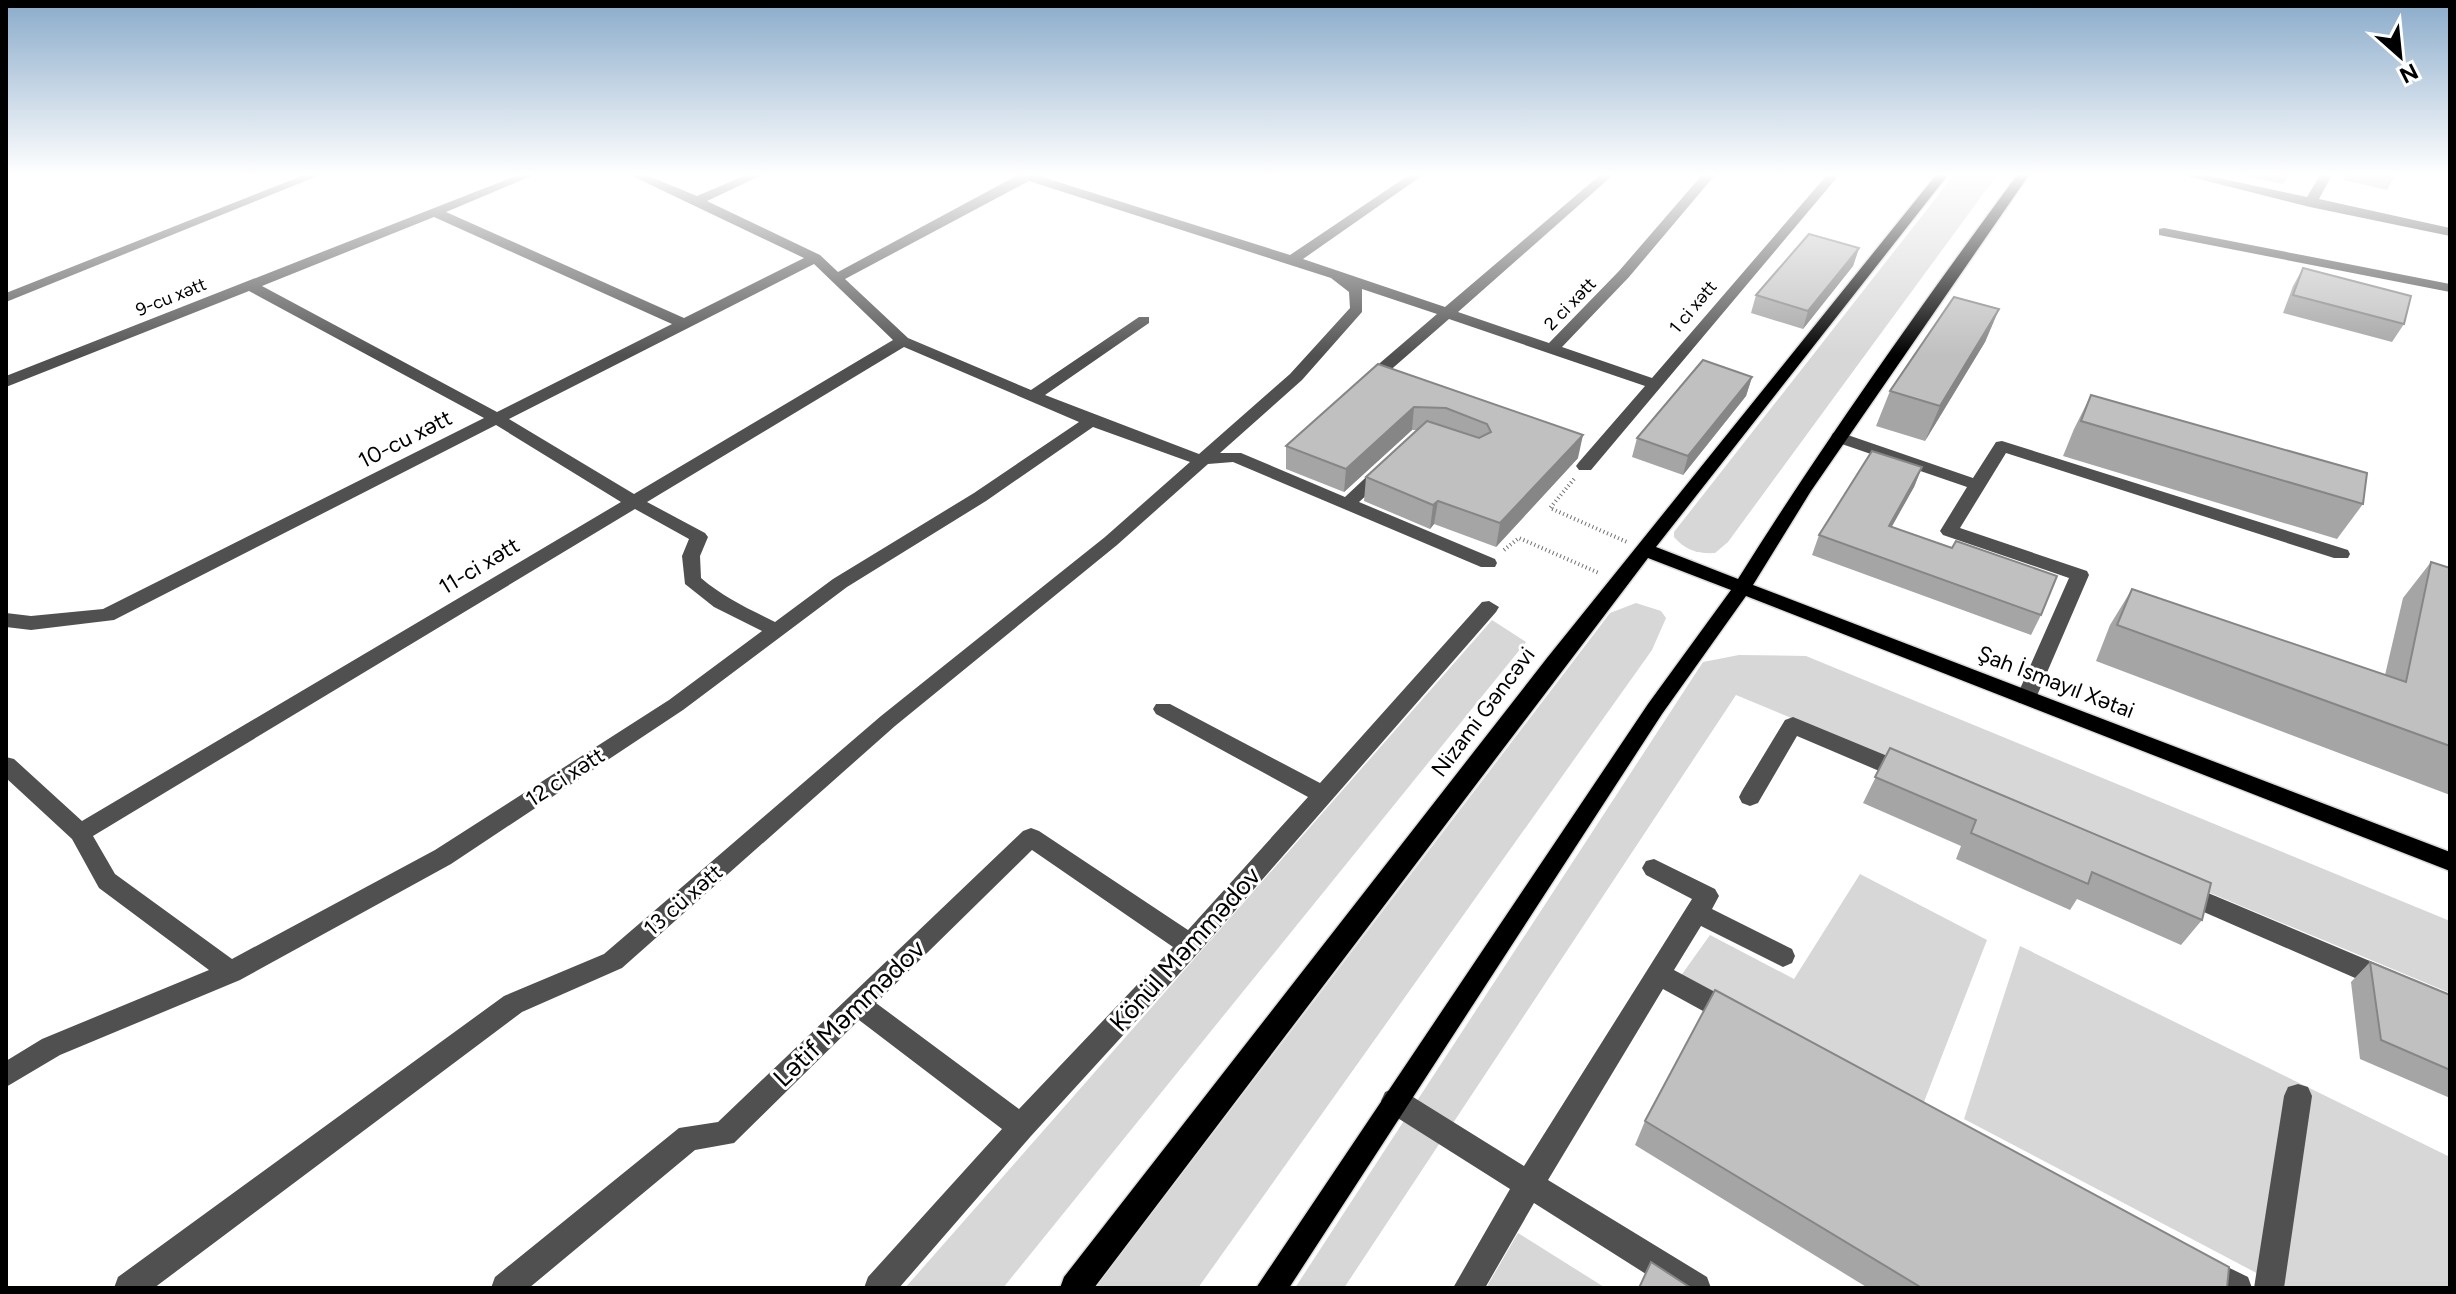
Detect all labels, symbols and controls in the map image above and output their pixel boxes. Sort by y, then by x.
north arrow [2360,16,2440,96]
text: N [2395,57,2423,89]
street label: 9-cu xətt [133,273,210,321]
street label: 2 ci xətt [1539,273,1601,335]
street label: 1 ci xətt [1665,276,1722,338]
street label: 10-cu xətt [354,404,456,474]
street label: 11-ci xətt [434,531,524,601]
street label: Şah İsmayıl Xətai [1974,640,2138,724]
street label: Nizami Gəncəvi [1425,642,1541,782]
street label: 12 ci xətt [521,742,609,812]
street label: 13 cü xətt [638,859,728,941]
street label: Könül Məmmədov [1103,860,1268,1038]
street label: Lətif Məmmədov [766,932,932,1093]

